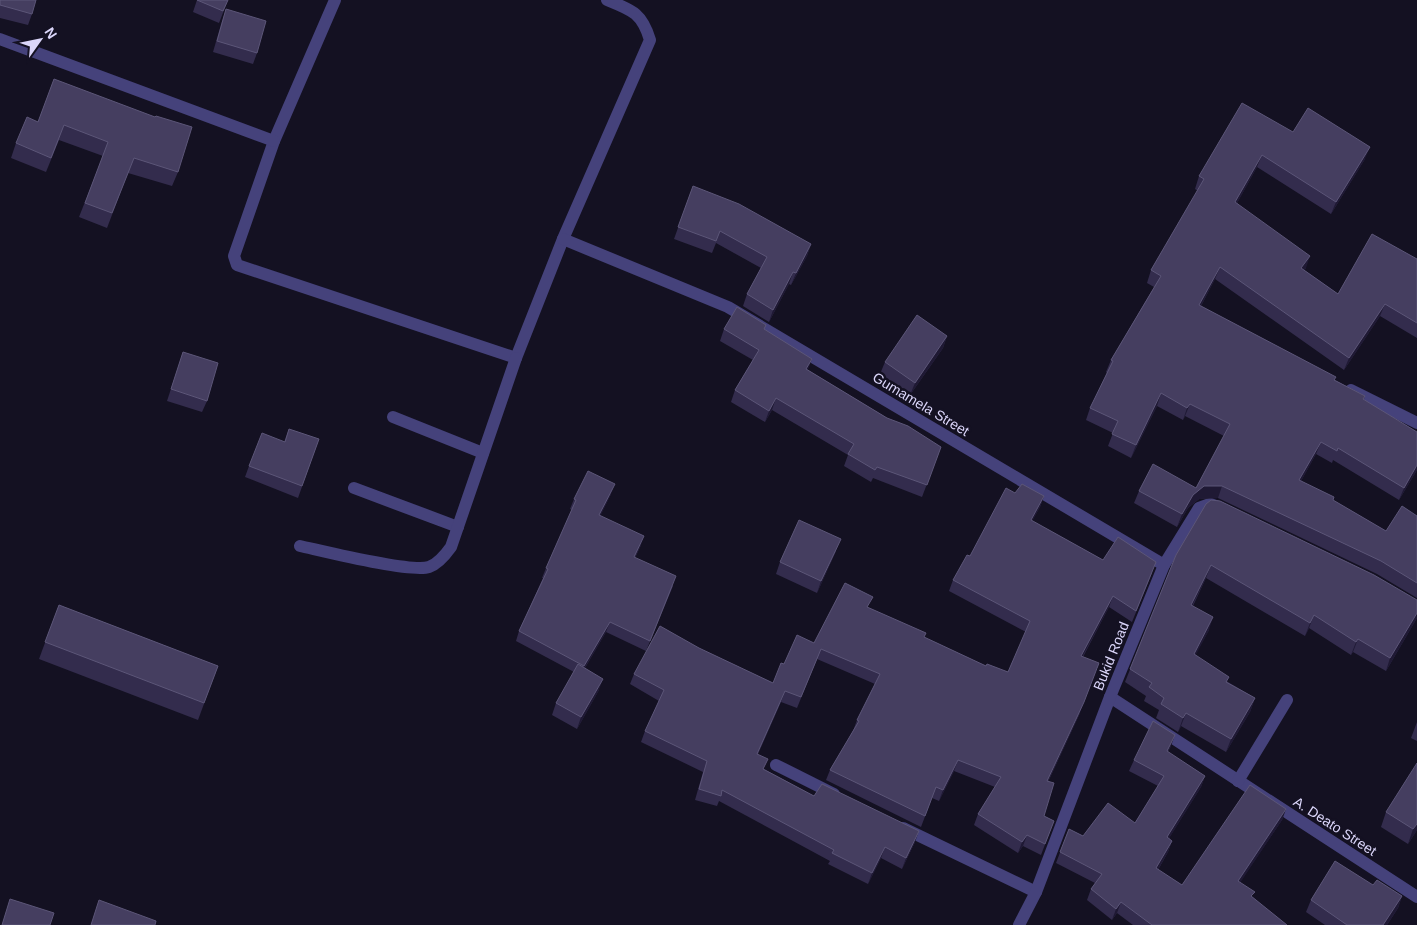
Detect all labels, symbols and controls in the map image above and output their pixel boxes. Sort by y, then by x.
north arrow [15,15,65,65]
text: N [41,24,60,42]
street label: Gumamela Street [870,369,972,439]
street label: Bukid Road [1090,619,1132,693]
street label: A. Deato Street [1291,793,1380,859]

